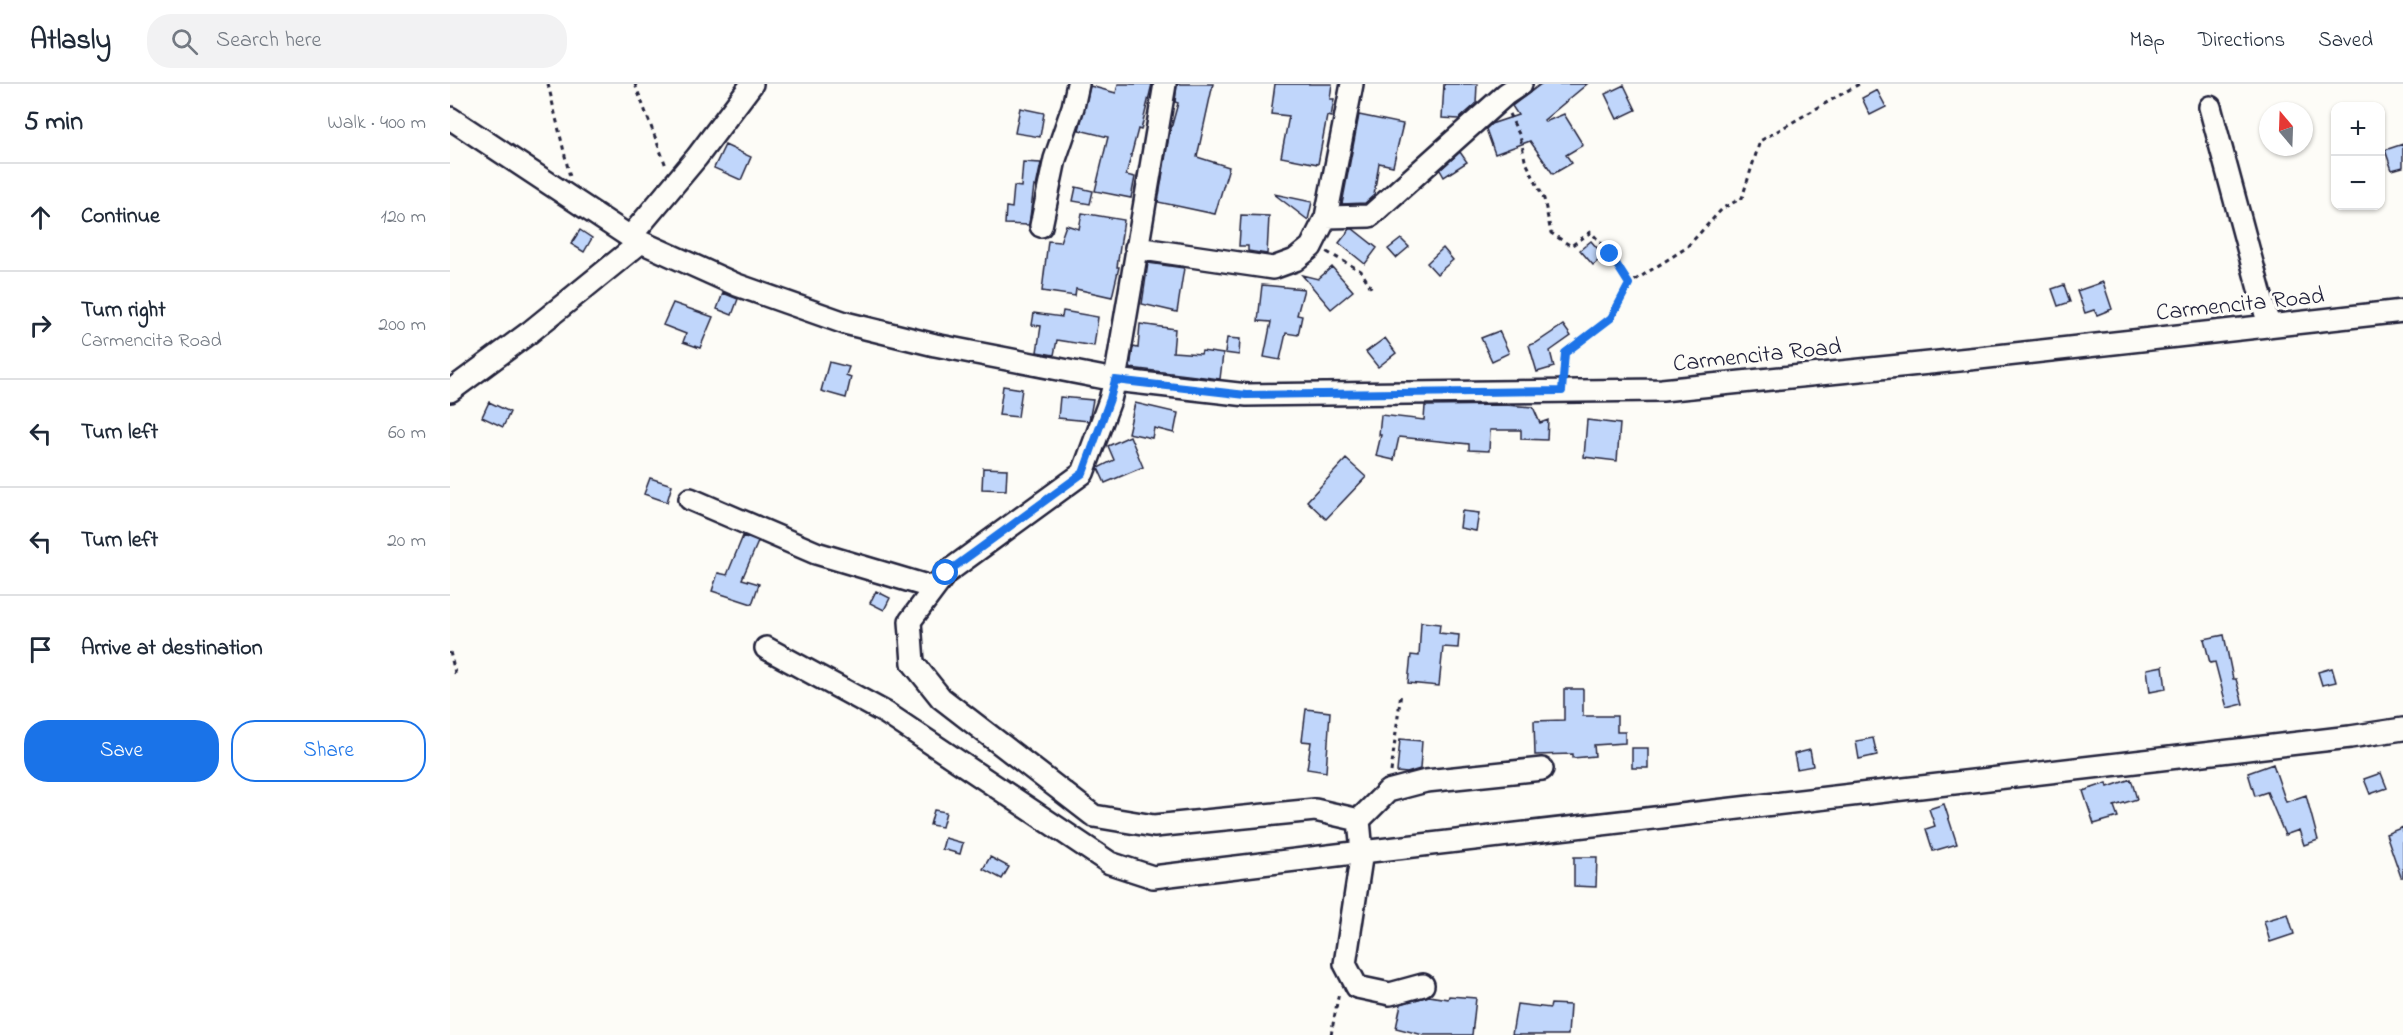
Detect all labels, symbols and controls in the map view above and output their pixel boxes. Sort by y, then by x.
search box [147,14,567,68]
text: Atlasly [30,21,111,62]
icon: search [168,25,201,58]
text: Search here [216,25,321,57]
text: Map [2129,26,2165,56]
text: Directions [2198,26,2285,56]
text: Saved [2318,26,2373,56]
north arrow [2259,102,2313,156]
map controls [2331,102,2385,210]
button: + [2331,102,2385,156]
text: 5 min [24,104,83,142]
text: Walk · 400 m [327,109,426,138]
button: − [2331,156,2385,210]
icon: ahead [24,201,57,234]
text: Continue [81,201,160,233]
text: 120 m [381,203,426,232]
route end [1596,240,1622,266]
street label: Carmencita Road [2154,279,2327,332]
text: Turn right [81,295,166,327]
icon: right [24,309,57,342]
text: 200 m [378,311,426,340]
text: Carmencita Road [81,327,222,356]
street label: Carmencita Road [1671,330,1844,383]
icon: left [24,417,57,450]
text: Turn left [81,417,158,449]
text: 60 m [388,419,426,448]
icon: left [24,525,57,558]
text: Turn left [81,525,158,557]
text: 20 m [387,527,426,556]
route start [932,559,958,585]
icon: arrive [24,633,57,666]
text: Arrive at destination [81,633,263,665]
button: Save [24,720,219,782]
button: Share [231,720,426,782]

